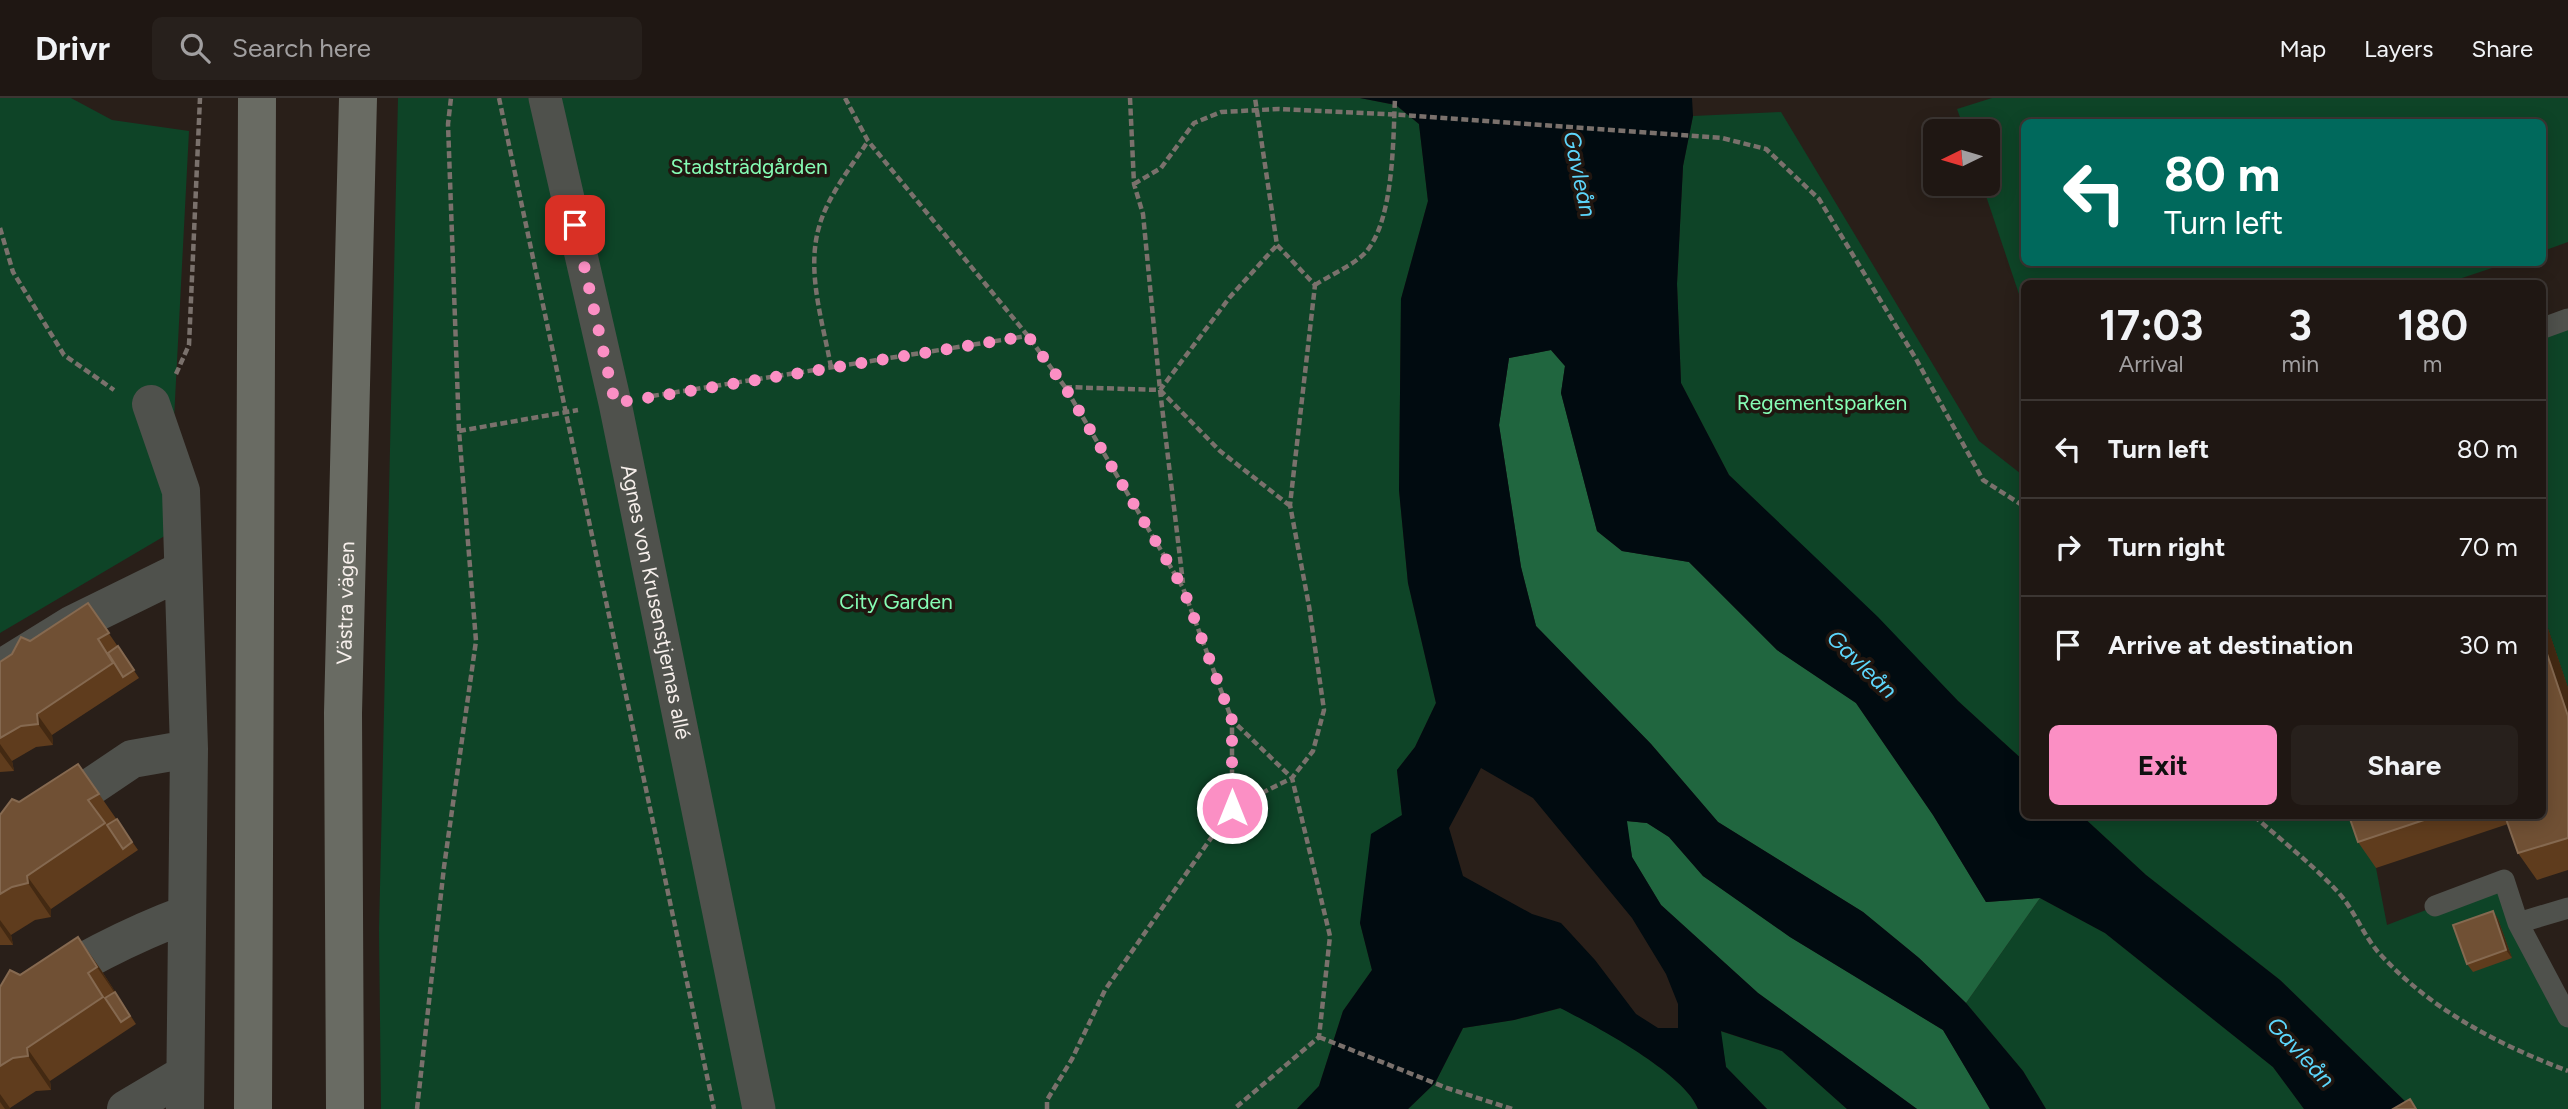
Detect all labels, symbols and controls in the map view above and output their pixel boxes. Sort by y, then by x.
search box [152,17,642,80]
text: Drivr [35,29,110,68]
icon: search [176,29,214,67]
text: Search here [232,32,371,64]
text: Map [2279,34,2326,63]
text: Layers [2364,34,2433,63]
text: Share [2471,34,2533,63]
north arrow [1923,119,2000,196]
map controls [1923,119,2000,196]
water label: Gavleån [1557,129,1603,220]
text: 80 m [2164,144,2280,203]
icon: left [2049,147,2140,238]
park label: Stadsträdgården [670,154,828,179]
pin [545,195,605,255]
text: Turn left [2164,204,2283,242]
icon: arrive [556,206,594,244]
text: 17:03 [2099,300,2203,351]
text: 3 [2289,300,2312,351]
text: 180 [2397,300,2468,351]
text: Arrival [2119,350,2184,378]
text: min [2281,350,2319,378]
text: m [2423,350,2442,378]
park label: Regementsparken [1737,390,1907,415]
icon: left [2049,430,2087,468]
text: Turn left [2108,433,2209,465]
text: 80 m [2457,433,2518,465]
street label: Agnes von Krusenstjernas allé [616,462,696,741]
icon: right [2049,528,2087,566]
text: Turn right [2108,531,2225,563]
text: 70 m [2459,531,2518,563]
street label: Västra vägen [331,541,359,665]
park label: City Garden [839,589,953,614]
water label: Gavleån [1821,624,1903,704]
icon: arrive [2049,626,2087,664]
text: Arrive at destination [2108,629,2353,661]
text: 30 m [2459,629,2518,661]
button: Exit [2049,725,2277,805]
button: Share [2291,725,2518,805]
position arrow [1195,771,1269,845]
water label: Gavleån [2261,1011,2341,1093]

